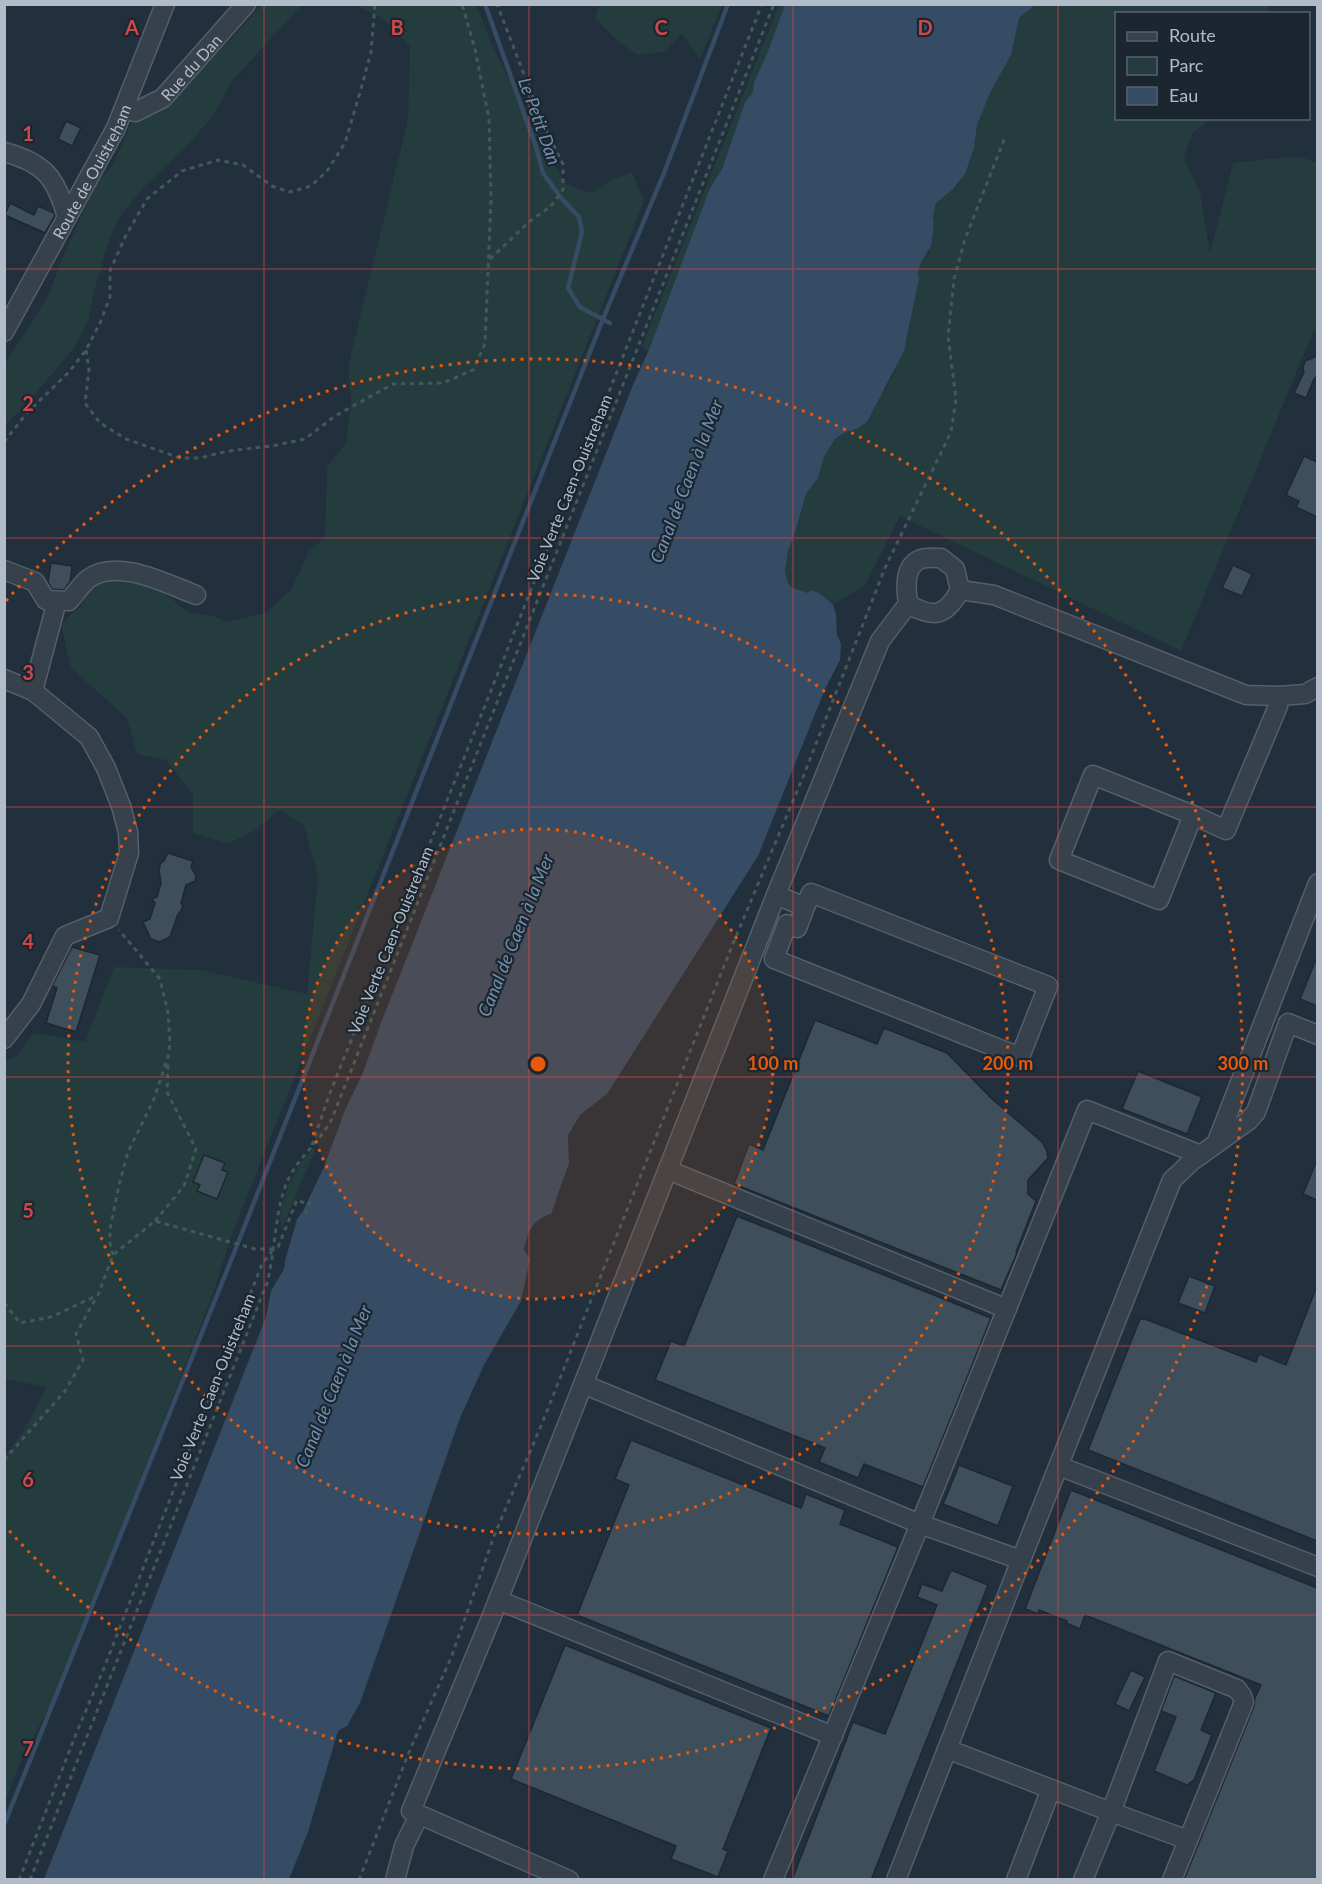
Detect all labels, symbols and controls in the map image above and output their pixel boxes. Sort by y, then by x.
legend [1115,12,1310,120]
text: A [124,15,139,39]
text: B [390,15,404,39]
text: C [654,15,668,39]
text: D [917,15,933,39]
text: Route [1169,24,1216,46]
street label: Rue du Dan [156,30,225,104]
text: Parc [1169,54,1204,76]
water label: Le Petit Dan [514,74,566,168]
text: Eau [1169,84,1198,106]
street label: Route de Ouistreham [48,101,134,242]
text: 1 [22,121,34,145]
text: 2 [22,391,34,415]
street label: Voie Verte Caen-Ouistreham [523,391,615,585]
water label: Canal de Caen à la Mer [645,395,728,566]
text: 3 [22,660,34,684]
street label: Voie Verte Caen-Ouistreham [344,843,436,1037]
water label: Canal de Caen à la Mer [472,850,558,1019]
text: 4 [22,929,34,953]
text: 100 m [748,1052,798,1074]
text: 200 m [983,1052,1033,1074]
text: 300 m [1218,1052,1268,1074]
centre of rings [528,1054,548,1074]
text: 5 [22,1198,34,1222]
street label: Voie Verte Caen-Ouistreham [166,1290,258,1484]
water label: Canal de Caen à la Mer [290,1301,376,1470]
text: 6 [22,1467,34,1491]
text: 7 [22,1736,34,1760]

